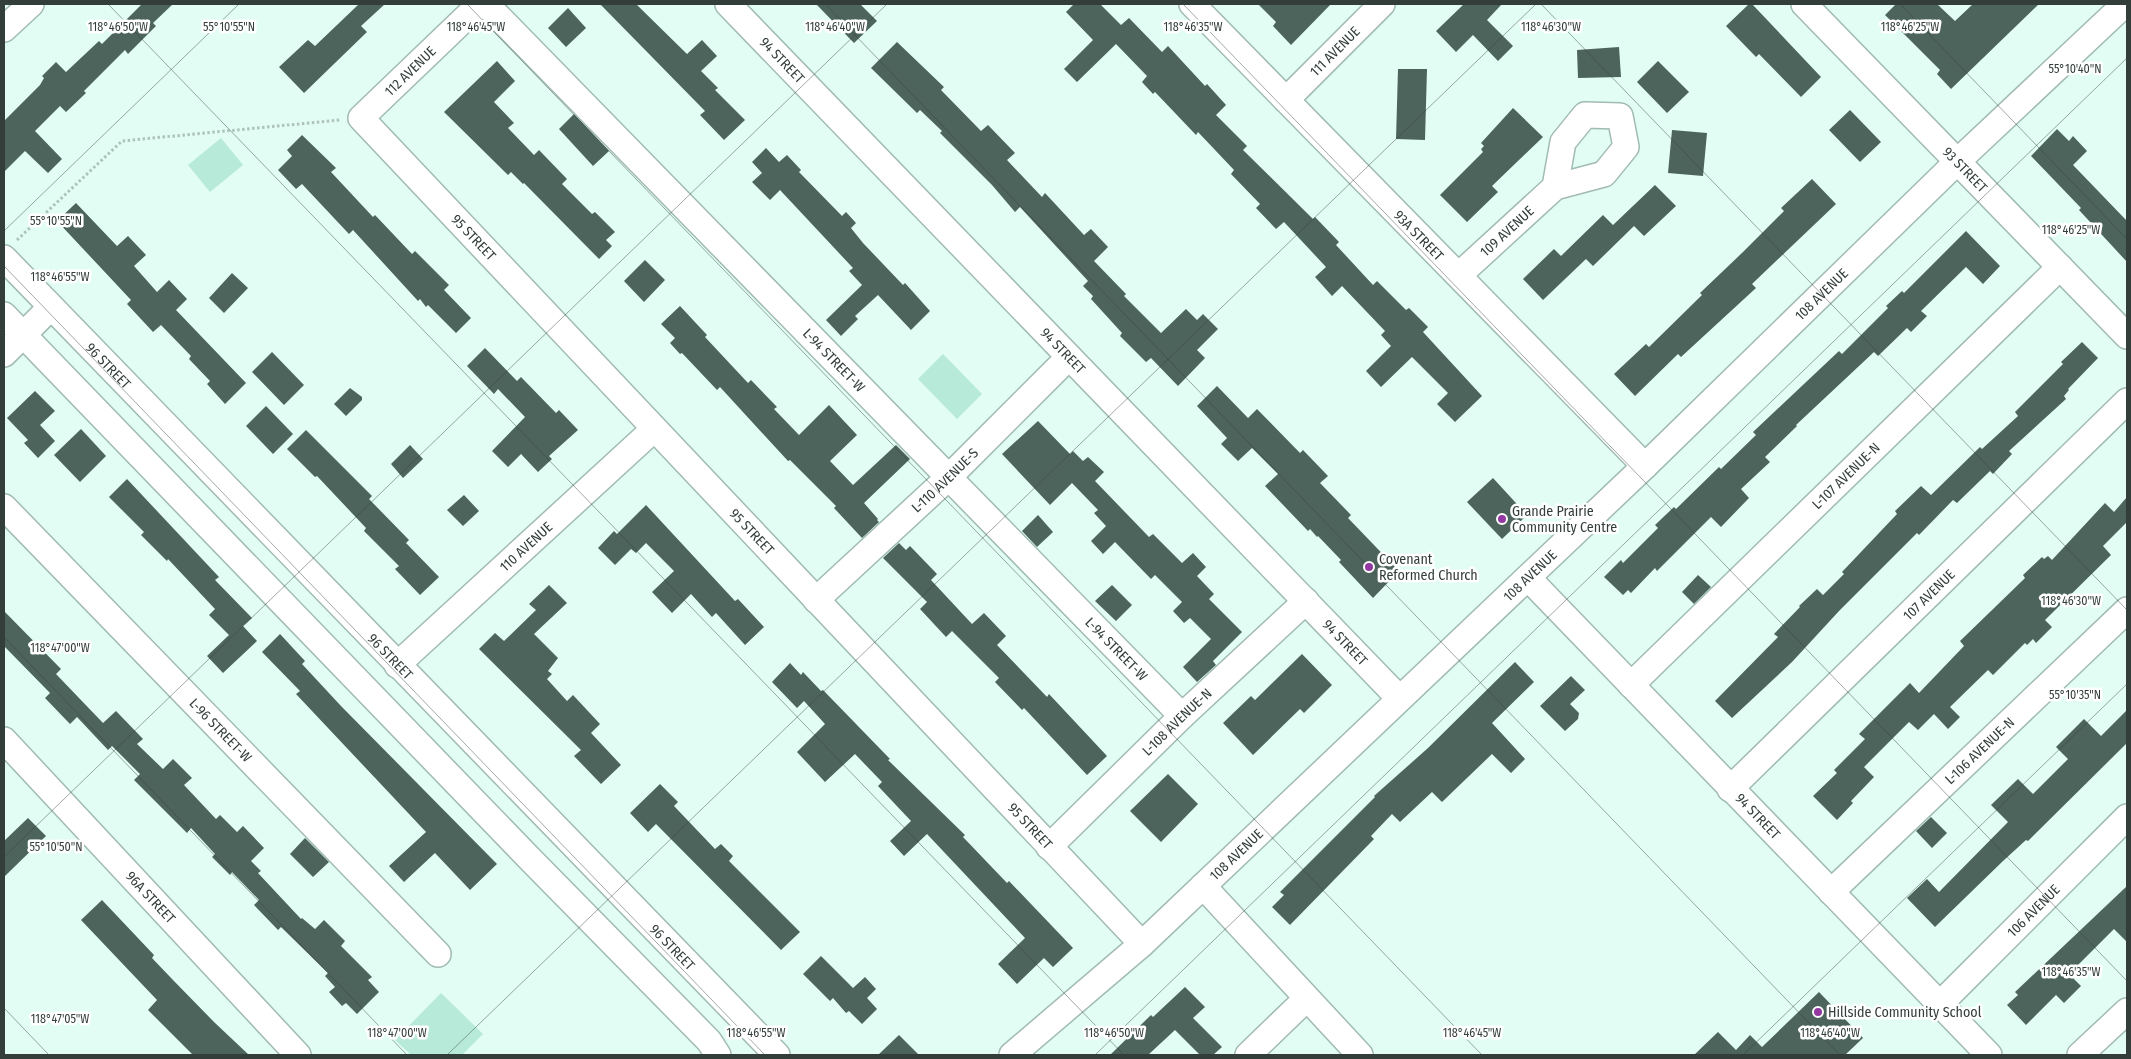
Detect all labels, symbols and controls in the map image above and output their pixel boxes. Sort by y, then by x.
text: 118°46'50"W [88,20,148,34]
text: 55°10'55"N [203,20,255,34]
text: 118°46'45"W [447,20,505,34]
text: 118°46'40"W [805,20,865,34]
text: 118°46'35"W [1164,20,1222,34]
text: 118°46'30"W [1521,20,1581,34]
text: 118°46'25"W [1881,20,1939,34]
street label: 111 AVENUE [1307,23,1364,80]
street label: 94 STREET [756,34,808,87]
street label: 112 AVENUE [381,43,440,100]
text: 55°10'40"N [2049,62,2101,76]
street label: 93 STREET [1939,144,1991,196]
street label: 109 AVENUE [1477,202,1538,260]
street label: 93A STREET [1390,207,1447,265]
street label: 95 STREET [448,211,500,265]
text: 55°10'55"N [30,214,82,228]
text: 118°46'25"W [2042,223,2100,237]
street label: 108 AVENUE [1792,265,1852,324]
text: 118°46'55"W [31,270,89,284]
street label: 94 STREET [1037,324,1089,378]
street label: L-94 STREET-W [799,325,869,396]
street label: 96 STREET [82,339,135,393]
street label: L-107 AVENUE-N [1809,439,1884,513]
street label: L-110 AVENUE-S [908,445,982,516]
place label: Grande Prairie Community Centre [1512,503,1617,536]
street label: 95 STREET [726,505,778,559]
marker: Grande Prairie Community Centre [1496,513,1508,525]
street label: 110 AVENUE [496,518,556,575]
street label: 108 AVENUE [1500,546,1561,605]
place label: Covenant Reformed Church [1379,551,1478,584]
marker: Covenant Reformed Church [1363,561,1375,573]
street label: 107 AVENUE [1900,566,1959,624]
text: 118°46'30"W [2041,594,2101,608]
street label: L-94 STREET-W [1081,614,1151,685]
street label: 94 STREET [1319,616,1371,670]
street label: 96 STREET [364,630,417,684]
text: 118°47'00"W [30,641,90,655]
street label: L-108 AVENUE-N [1139,685,1215,759]
text: 55°10'35"N [2049,688,2101,702]
street label: L-96 STREET-W [186,695,255,766]
street label: L-106 AVENUE-N [1941,714,2018,788]
street label: 94 STREET [1732,790,1784,843]
street label: 95 STREET [1004,800,1056,853]
street label: 108 AVENUE [1206,825,1267,884]
text: 55°10'50"N [29,840,83,854]
street label: 96A STREET [122,868,179,927]
street label: 106 AVENUE [2004,881,2064,941]
street label: 96 STREET [646,921,698,974]
text: 118°46'35"W [2042,965,2100,979]
place label: Hillside Community School [1828,1004,1982,1021]
marker: Hillside Community School [1812,1006,1824,1018]
text: 118°47'05"W [31,1012,89,1026]
text: 118°47'00"W [367,1026,427,1040]
text: 118°46'55"W [727,1026,785,1040]
text: 118°46'50"W [1084,1026,1144,1040]
text: 118°46'45"W [1443,1026,1501,1040]
text: 118°46'40"W [1800,1026,1860,1040]

